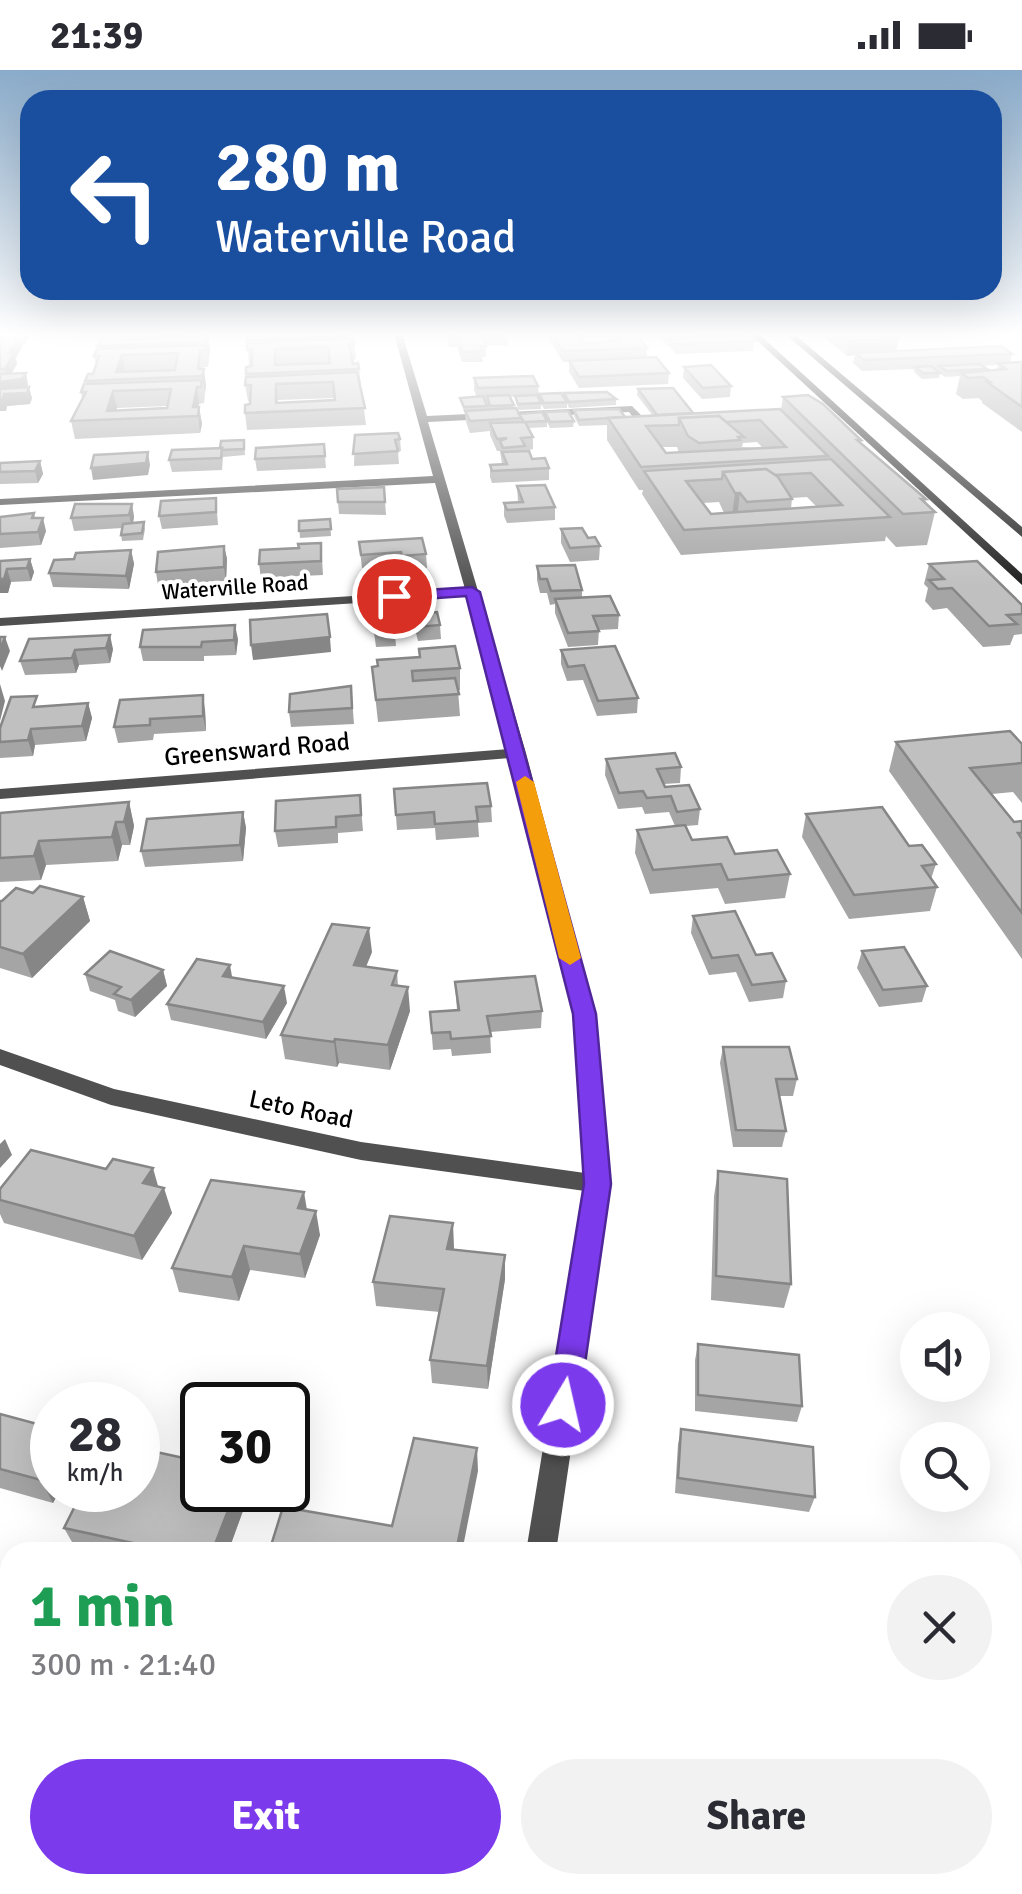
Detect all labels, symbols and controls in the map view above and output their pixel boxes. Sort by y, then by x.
text: 21:39 [50,12,143,59]
text: 280 m [215,124,400,210]
icon: left [50,130,180,260]
text: Waterville Road [215,210,516,265]
pin [352,554,437,639]
street label: Waterville Road [161,568,309,606]
icon: arrive [367,569,422,624]
street label: Greensward Road [163,725,351,773]
street label: Leto Road [246,1083,356,1135]
map controls [900,1312,990,1512]
button: sound [900,1312,990,1402]
position arrow [511,1353,615,1457]
speed limit sign: 30 [180,1382,310,1512]
text: 28 [68,1404,122,1466]
button: search [900,1422,990,1512]
text: km/h [67,1457,123,1488]
text: 1 min [30,1570,175,1644]
button: close [887,1575,992,1680]
text: 300 m · 21:40 [30,1645,216,1684]
button: Exit [30,1759,501,1874]
button: Share [521,1759,992,1874]

